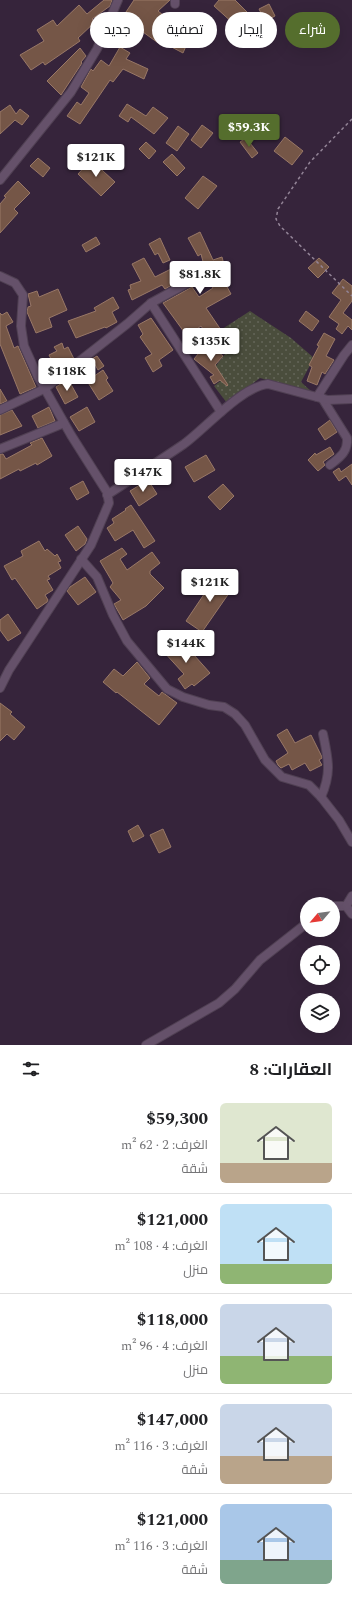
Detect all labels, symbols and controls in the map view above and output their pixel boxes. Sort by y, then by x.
chip: جديد [90,12,144,48]
chip: تصفية [152,12,217,48]
chip: إيجار [225,12,277,48]
chip: شراء [285,12,340,48]
pin: $59.3K [216,114,282,148]
text: $59.3K [228,117,270,137]
pin: $121K [68,144,124,178]
text: $121K [76,147,116,167]
pin: $81.8K [167,261,233,295]
text: $81.8K [179,264,221,284]
pin: $135K [183,328,239,362]
text: $135K [191,331,231,351]
pin: $118K [39,358,95,392]
text: $118K [47,361,87,381]
pin: $147K [115,459,171,493]
text: $147K [123,462,163,482]
pin: $121K [182,569,238,603]
text: $121K [190,572,230,592]
pin: $144K [158,630,214,664]
text: $144K [166,633,206,653]
north arrow [300,897,340,937]
map controls [300,897,340,1033]
button: locate [300,945,340,985]
button: layers [300,993,340,1033]
text: العقارات: 8 [249,1057,332,1083]
icon: filters [20,1058,42,1080]
text: $59,300 [146,1106,208,1132]
icon: home [252,1119,300,1167]
text: الغرف: 2 · 62 m² [121,1135,208,1155]
text: شقة [181,1159,208,1179]
text: $121,000 [137,1207,208,1233]
icon: home [252,1220,300,1268]
text: الغرف: 4 · 108 m² [115,1236,208,1256]
text: منزل [183,1260,208,1280]
text: $118,000 [137,1307,208,1333]
icon: home [252,1320,300,1368]
text: الغرف: 4 · 96 m² [121,1336,208,1356]
text: منزل [183,1360,208,1380]
text: $147,000 [137,1407,208,1433]
icon: home [252,1420,300,1468]
text: الغرف: 3 · 116 m² [115,1436,208,1456]
text: شقة [181,1460,208,1480]
text: $121,000 [137,1507,208,1533]
icon: home [252,1520,300,1568]
text: الغرف: 3 · 116 m² [115,1536,208,1556]
text: شقة [181,1560,208,1580]

